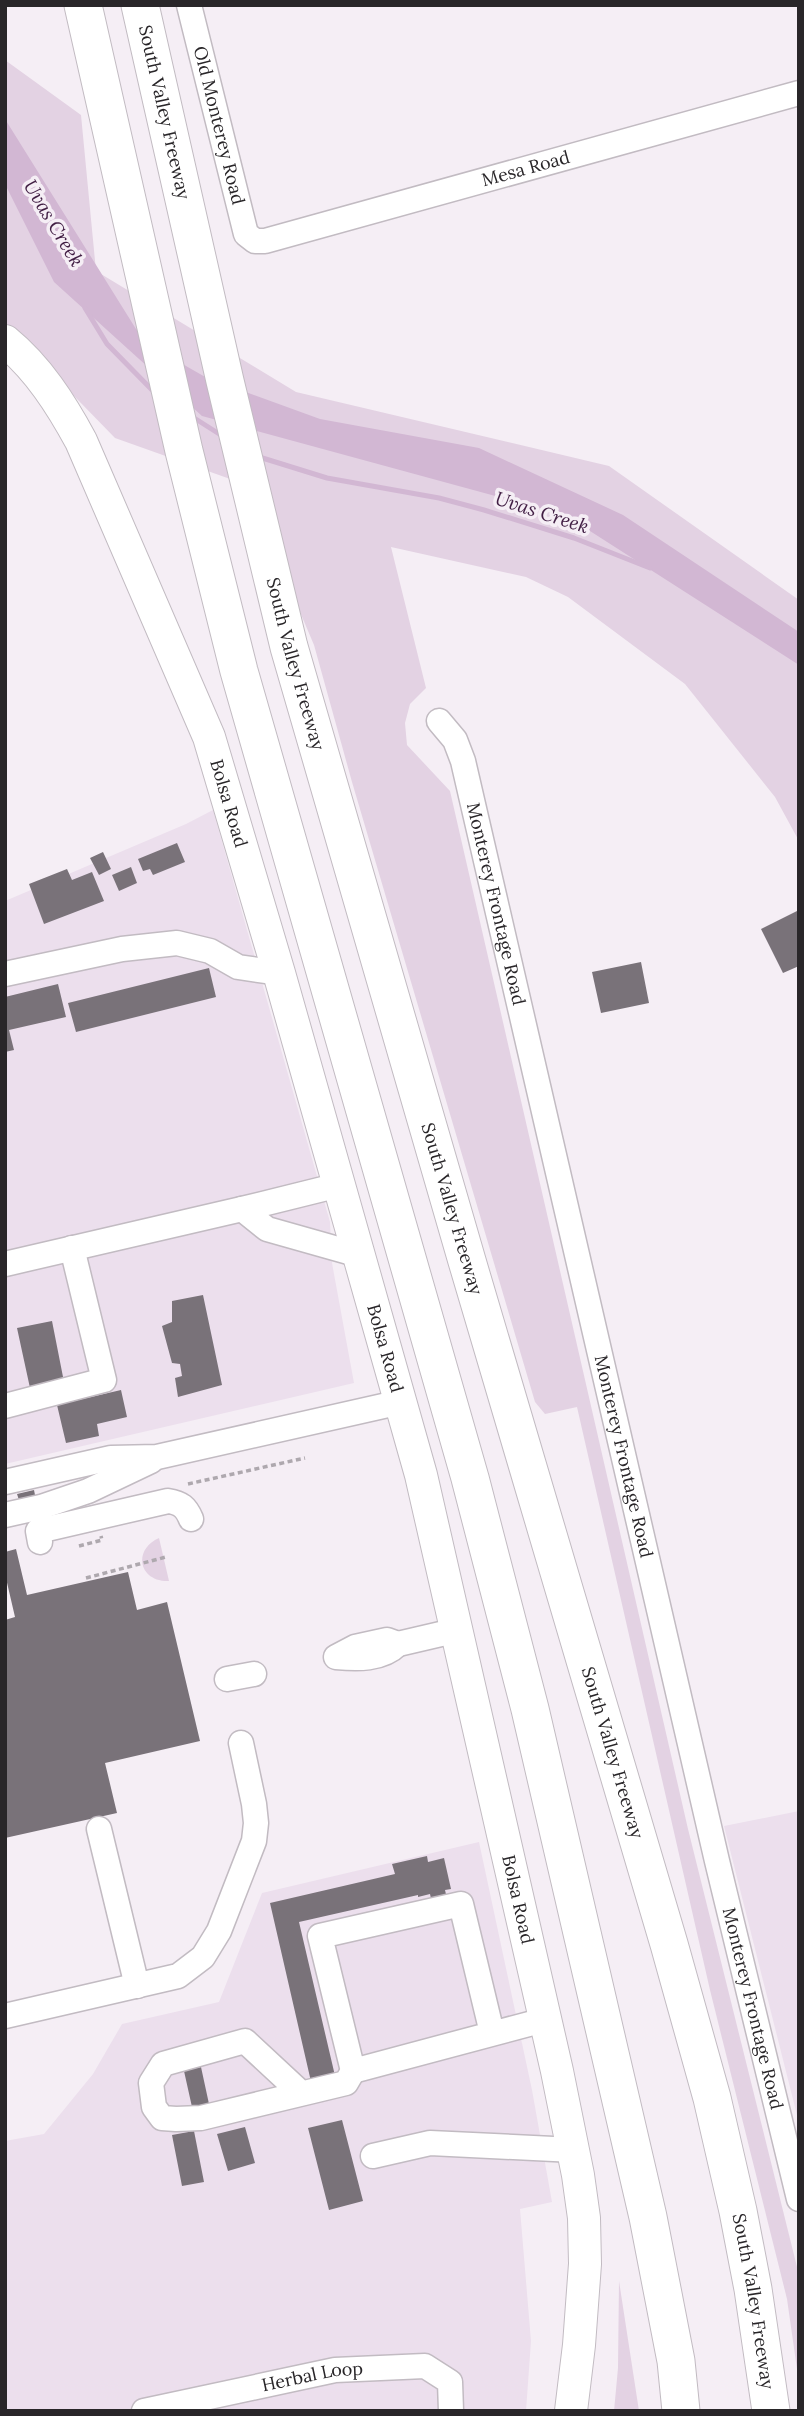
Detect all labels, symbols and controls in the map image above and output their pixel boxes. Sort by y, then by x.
street label: South Valley Freeway [134,23,196,202]
street label: Old Monterey Road [189,44,250,207]
street label: Mesa Road [479,145,572,191]
water label: Uvas Creek [19,175,89,271]
water label: Uvas Creek [492,486,592,538]
street label: South Valley Freeway [262,575,330,753]
street label: Bolsa Road [205,756,253,850]
street label: Monterey Frontage Road [462,800,531,1008]
street label: South Valley Freeway [417,1120,488,1298]
street label: Bolsa Road [362,1301,409,1395]
street label: Monterey Frontage Road [590,1353,659,1560]
street label: South Valley Freeway [577,1664,649,1841]
street label: Bolsa Road [497,1852,540,1946]
street label: Monterey Frontage Road [718,1905,789,2112]
street label: South Valley Freeway [728,2211,780,2391]
street label: Herbal Loop [259,2357,364,2396]

